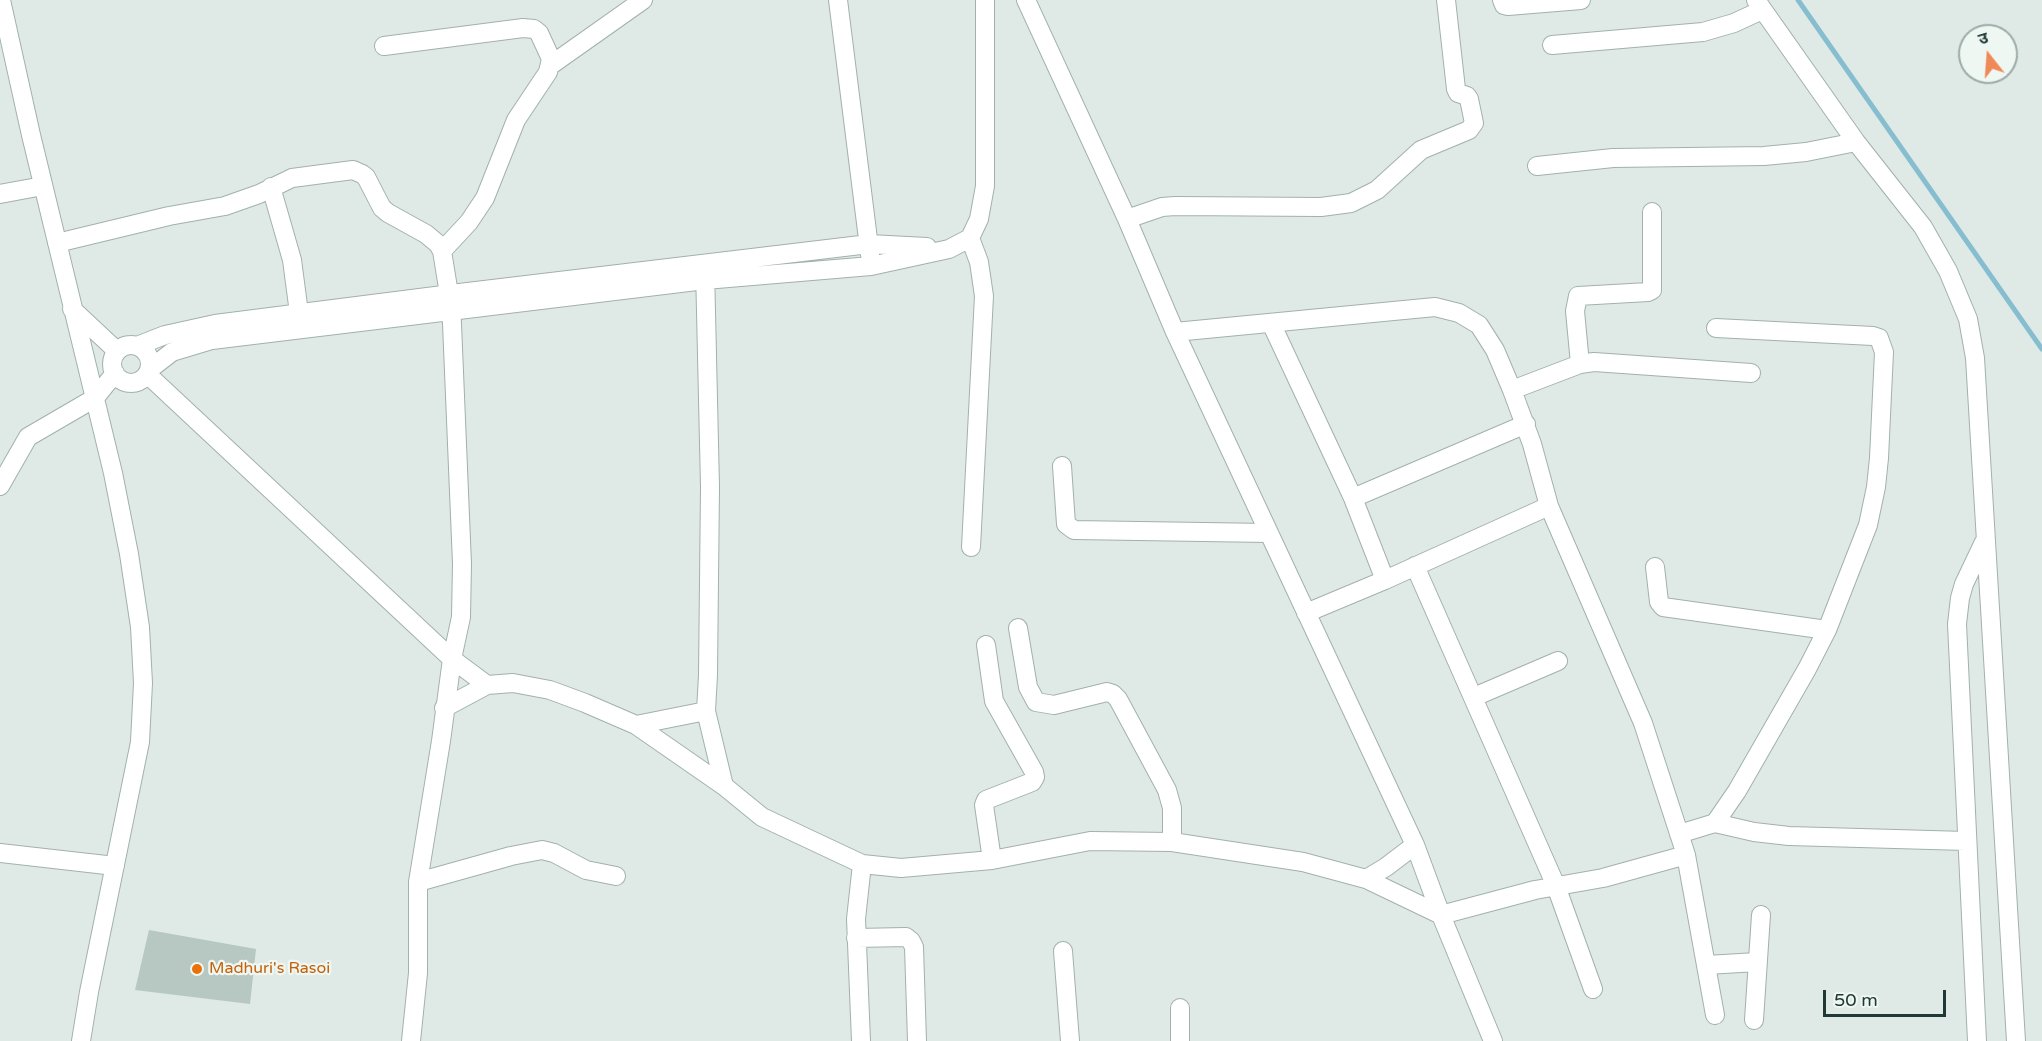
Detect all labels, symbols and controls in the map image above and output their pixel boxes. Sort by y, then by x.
north arrow [1958,24,2018,84]
text: उ [1976,28,1991,50]
place label: Madhuri's Rasoi [209,959,330,979]
marker: Madhuri's Rasoi [190,962,204,976]
scale bar [1826,978,1949,1016]
text: 50 m [1834,989,1878,1011]

